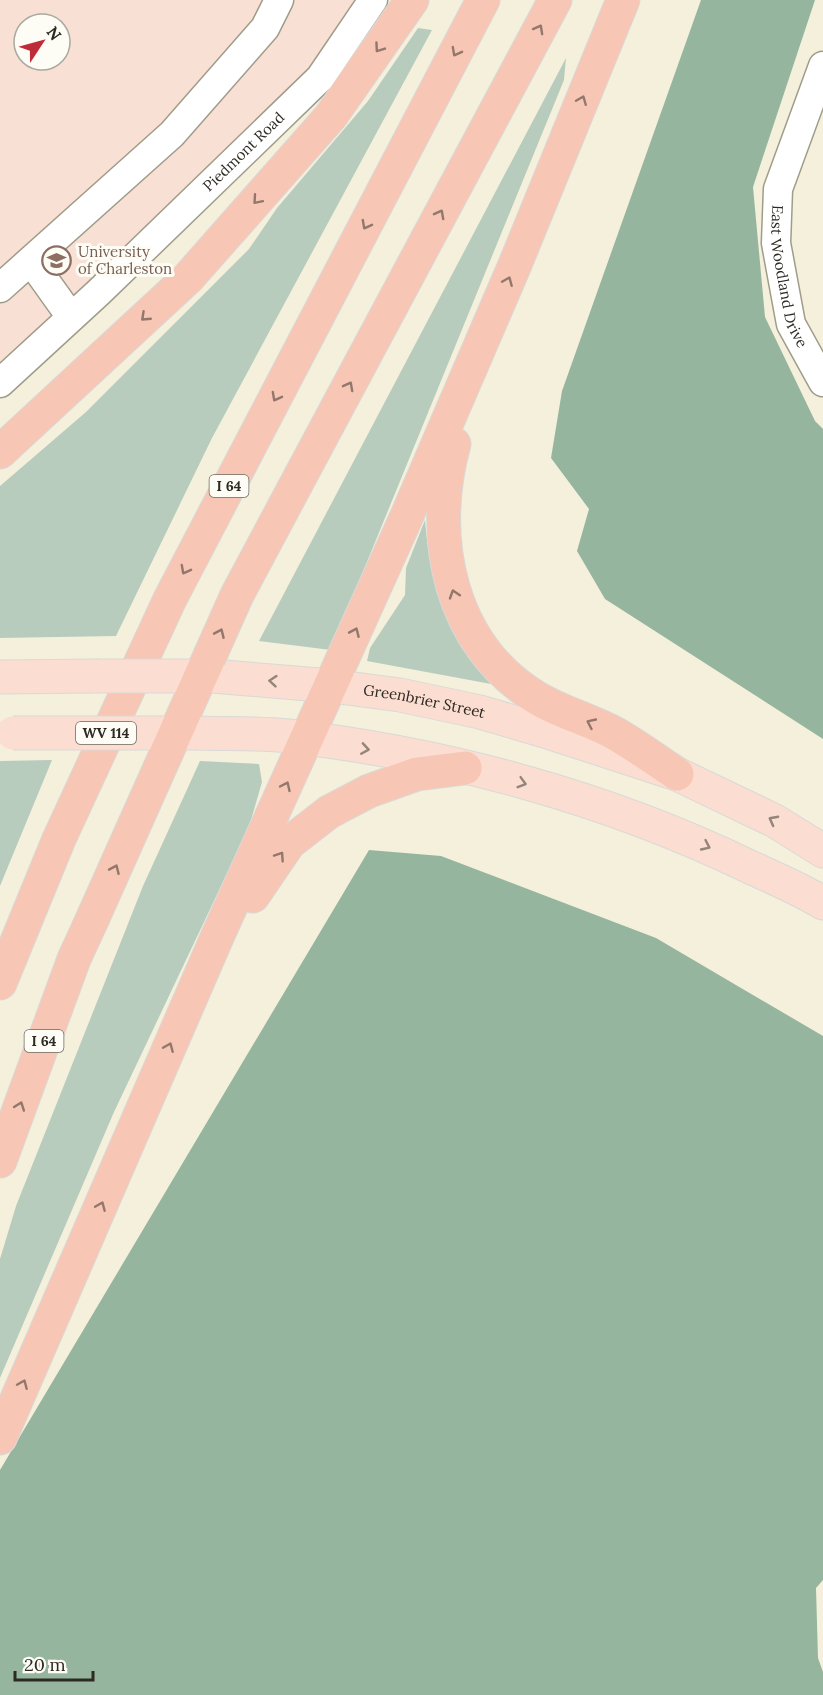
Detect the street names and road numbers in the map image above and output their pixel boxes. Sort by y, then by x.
street label: Piedmont Road [199,108,288,195]
street label: East Woodland Drive [766,205,812,351]
road number: I 64 [210,475,248,497]
street label: Greenbrier Street [362,680,488,722]
road number: WV 114 [76,722,136,744]
road number: I 64 [24,1030,63,1052]

